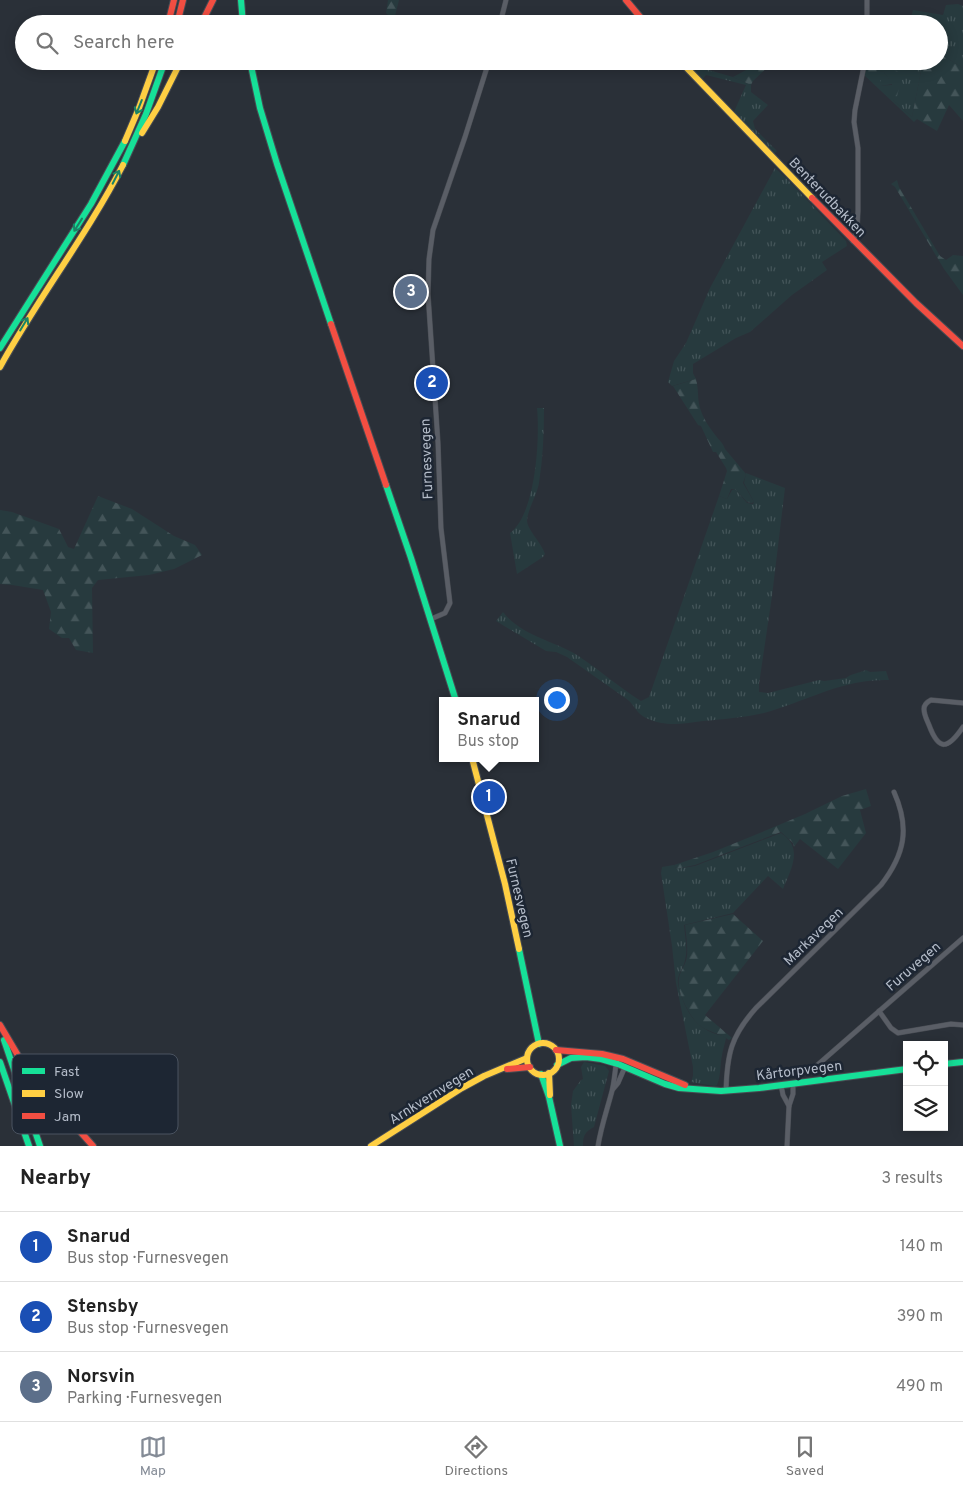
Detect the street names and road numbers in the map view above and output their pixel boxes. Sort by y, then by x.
street label: Benterudbakken [785,155,869,241]
street label: Furnesvegen [418,418,437,500]
street label: Furnesvegen [501,857,536,940]
street label: Markavegen [781,904,847,970]
street label: Furuvegen [883,939,945,996]
street label: Kårtorpvegen [755,1058,843,1085]
street label: Arnkvernvegen [386,1064,477,1129]

